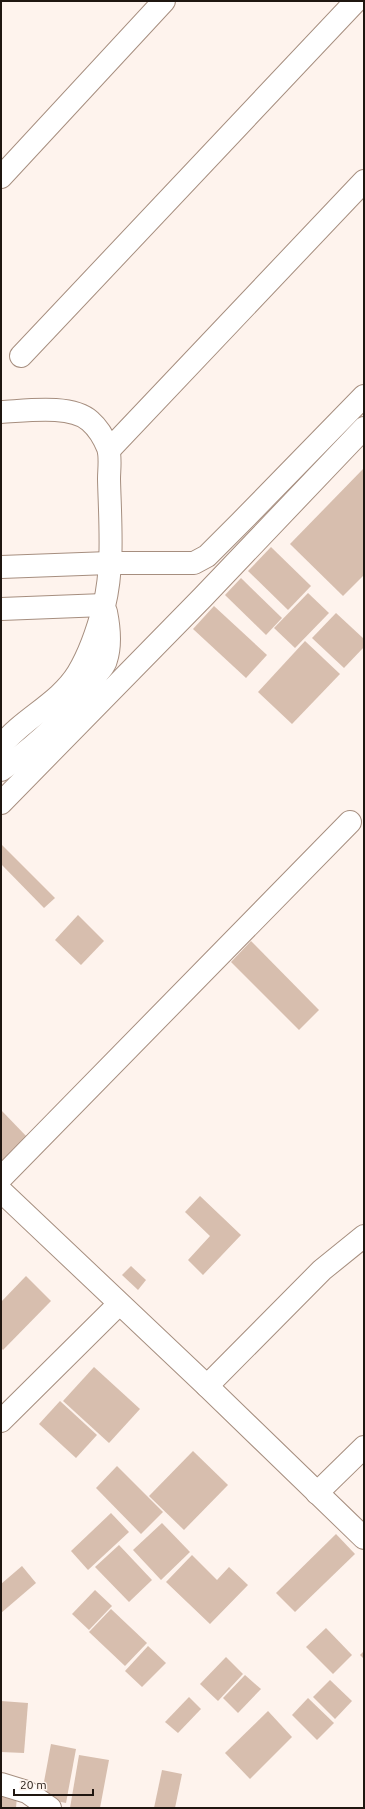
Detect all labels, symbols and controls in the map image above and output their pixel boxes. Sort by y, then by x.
scale bar [14,1771,93,1797]
text: 20 m [20,1778,47,1791]

